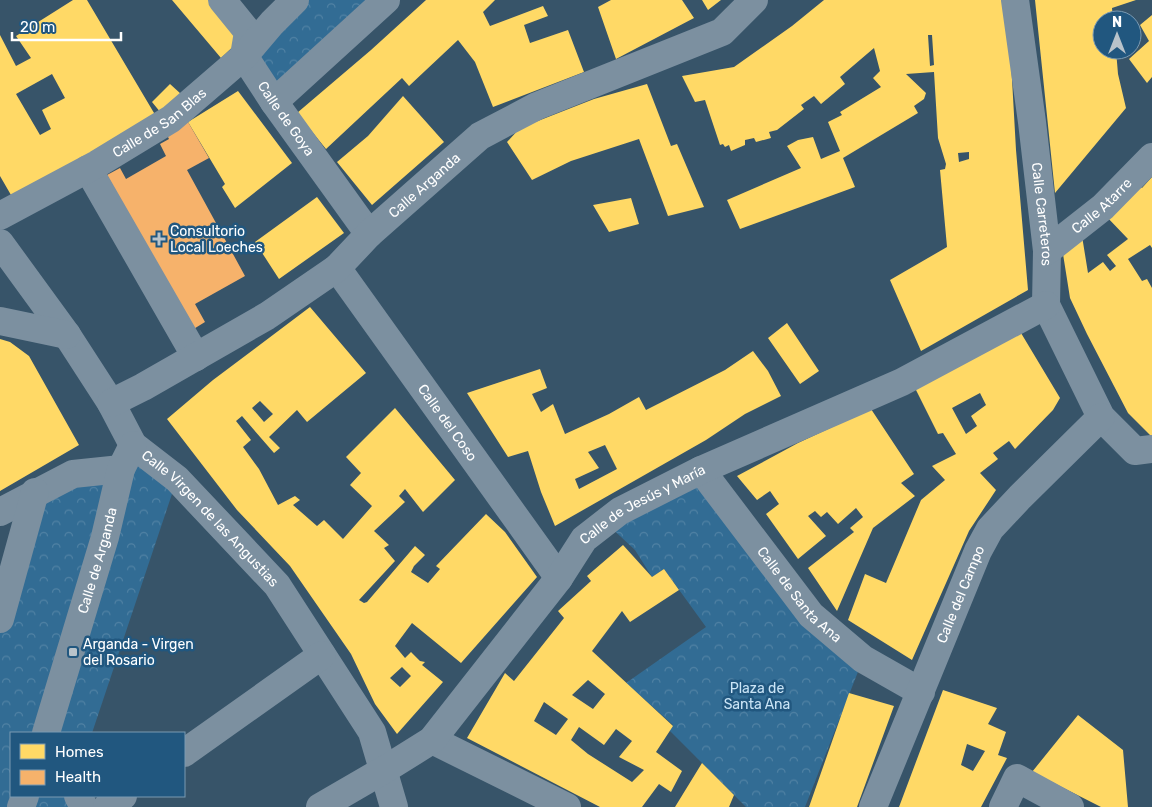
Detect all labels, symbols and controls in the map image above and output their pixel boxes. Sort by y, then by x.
scale bar [12,10,121,42]
north arrow [1092,10,1142,60]
text: N [1112,14,1122,31]
text: 20 m [20,18,55,36]
street label: Calle de Goya [254,78,318,159]
street label: Calle de San Blas [110,84,210,162]
street label: Calle Arganda [385,149,464,222]
street label: Calle Carreteros [1028,162,1055,266]
street label: Calle Atarre [1068,175,1136,237]
place label: Consultorio Local Loeches [170,223,263,256]
marker: Consultorio Local Loeches [152,232,166,246]
street label: Calle del Coso [414,381,481,465]
street label: Calle Virgen de las Angustias [138,447,282,590]
street label: Calle de Jesús y María [576,461,708,548]
street label: Calle de Arganda [74,506,121,616]
street label: Calle del Campo [933,542,988,646]
street label: Calle de Santa Ana [753,543,845,646]
place label: Arganda - Virgen del Rosario [83,636,194,669]
marker: Arganda - Virgen del Rosario [67,646,79,658]
park label: Plaza de Santa Ana [724,680,790,713]
legend [10,732,185,797]
text: Homes [55,743,104,761]
text: Health [55,768,101,786]

